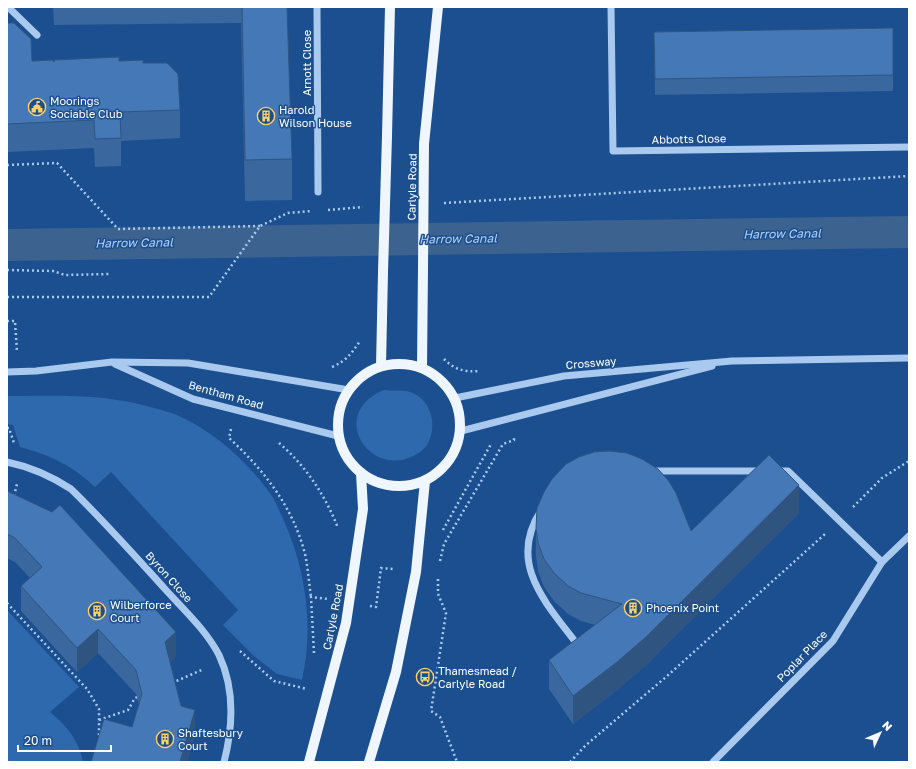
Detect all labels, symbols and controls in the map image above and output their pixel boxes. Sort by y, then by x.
street label: Arnott Close [300,30,313,96]
place label: Moorings Sociable Club [50,94,123,120]
public building icon: Moorings Sociable Club [27,97,47,117]
place label: Harold Wilson House [279,103,352,129]
building icon: Harold Wilson House [256,106,276,126]
street label: Abbotts Close [652,131,726,146]
street label: Carlyle Road [404,153,419,221]
water label: Harrow Canal [743,225,822,242]
water label: Harrow Canal [419,230,498,247]
water label: Harrow Canal [95,234,174,251]
street label: Crossway [565,354,617,371]
street label: Bentham Road [187,378,265,411]
street label: Byron Close [143,549,195,605]
street label: Carlyle Road [320,583,345,651]
place label: Wilberforce Court [110,598,172,624]
building icon: Phoenix Point [623,598,643,618]
building icon: Wilberforce Court [87,601,107,621]
place label: Phoenix Point [646,601,719,614]
street label: Poplar Place [774,627,829,684]
place label: Thamesmead / Carlyle Road [438,664,517,690]
bus stop icon: Thamesmead / Carlyle Road [415,667,435,687]
north arrow [860,713,900,753]
text: N [880,718,895,733]
place label: Shaftesbury Court [178,726,243,752]
scale bar [18,727,111,753]
building icon: Shaftesbury Court [155,729,175,749]
text: 20 m [24,733,52,748]

